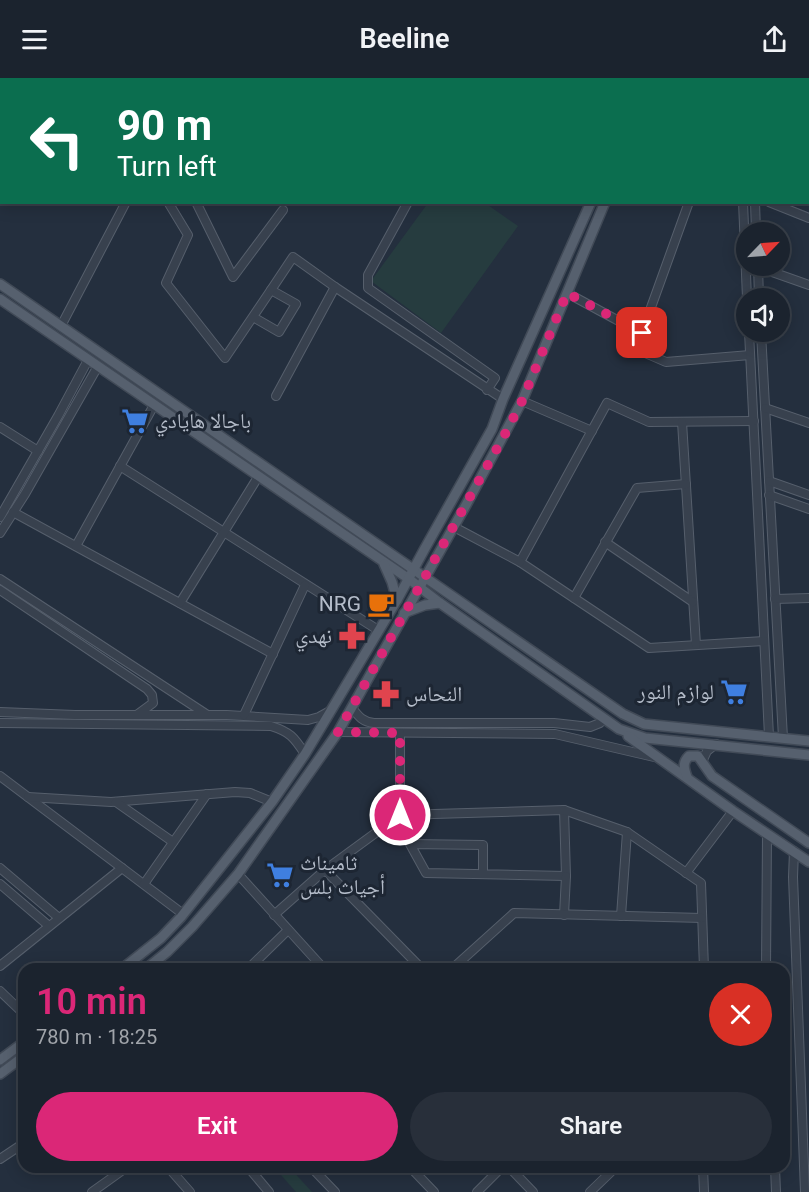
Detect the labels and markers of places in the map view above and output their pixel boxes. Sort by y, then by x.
pin [616,307,667,358]
supermarket icon: باجالا هايادي [120,406,150,436]
place label: باجالا هايادي [155,409,251,437]
cafe icon: NRG [366,589,396,619]
place label: NRG [319,592,361,616]
pharmacy icon: نهدي [337,621,367,651]
place label: نهدي [295,624,332,652]
supermarket icon: لوازم النور [719,677,749,707]
pharmacy icon: النحاس [371,679,401,709]
place label: لوازم النور [637,680,714,706]
place label: النحاس [406,682,462,707]
place label: ثاميناث أجياث بلس [300,851,385,900]
supermarket icon: ثاميناث أجياث بلس [265,860,295,890]

